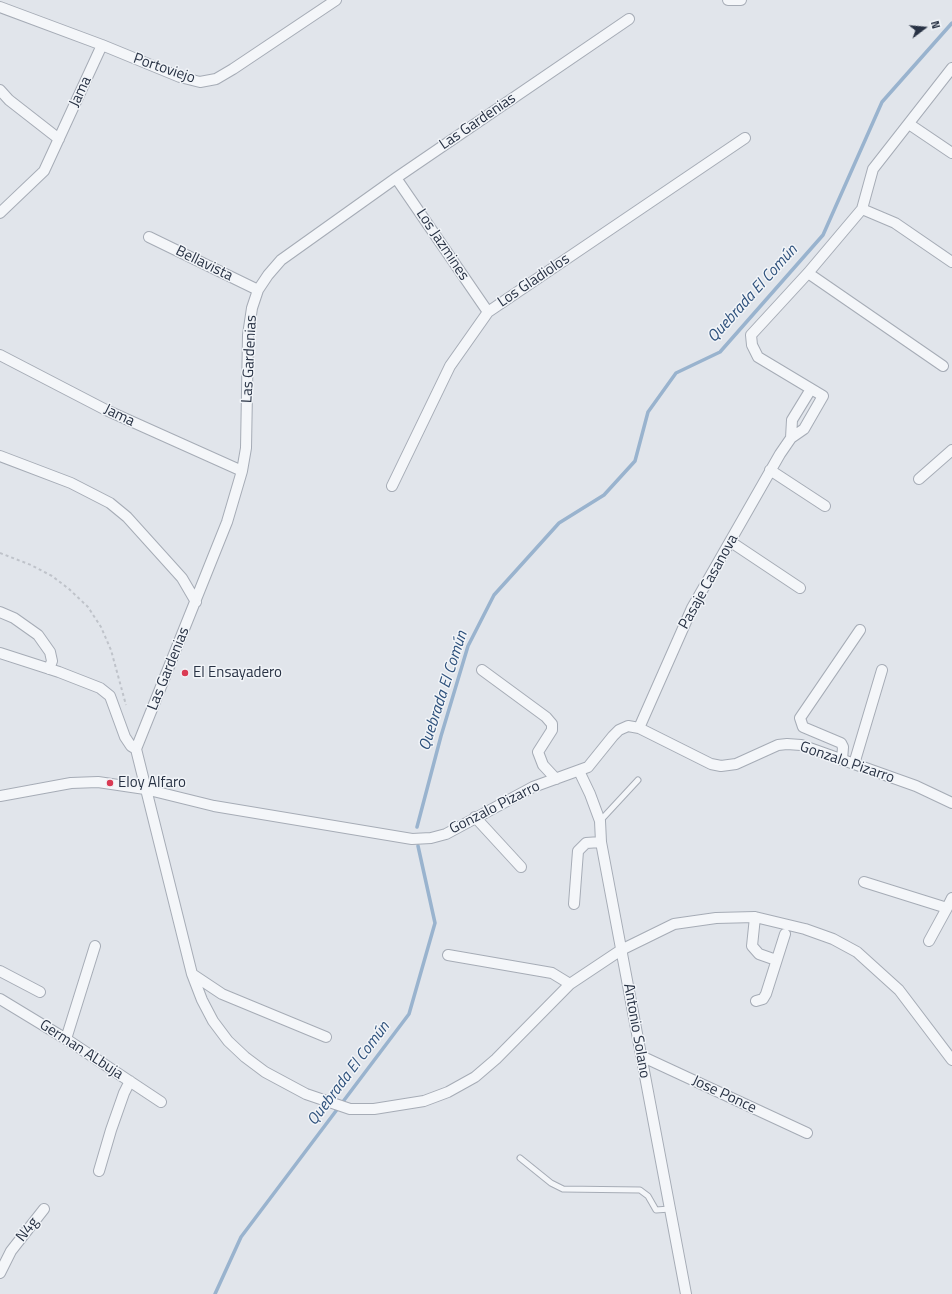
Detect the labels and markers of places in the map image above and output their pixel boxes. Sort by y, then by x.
place label: El Ensayadero [193,664,282,682]
marker: El Ensayadero [180,668,190,678]
place label: Eloy Alfaro [118,774,186,792]
marker: Eloy Alfaro [105,778,115,788]

